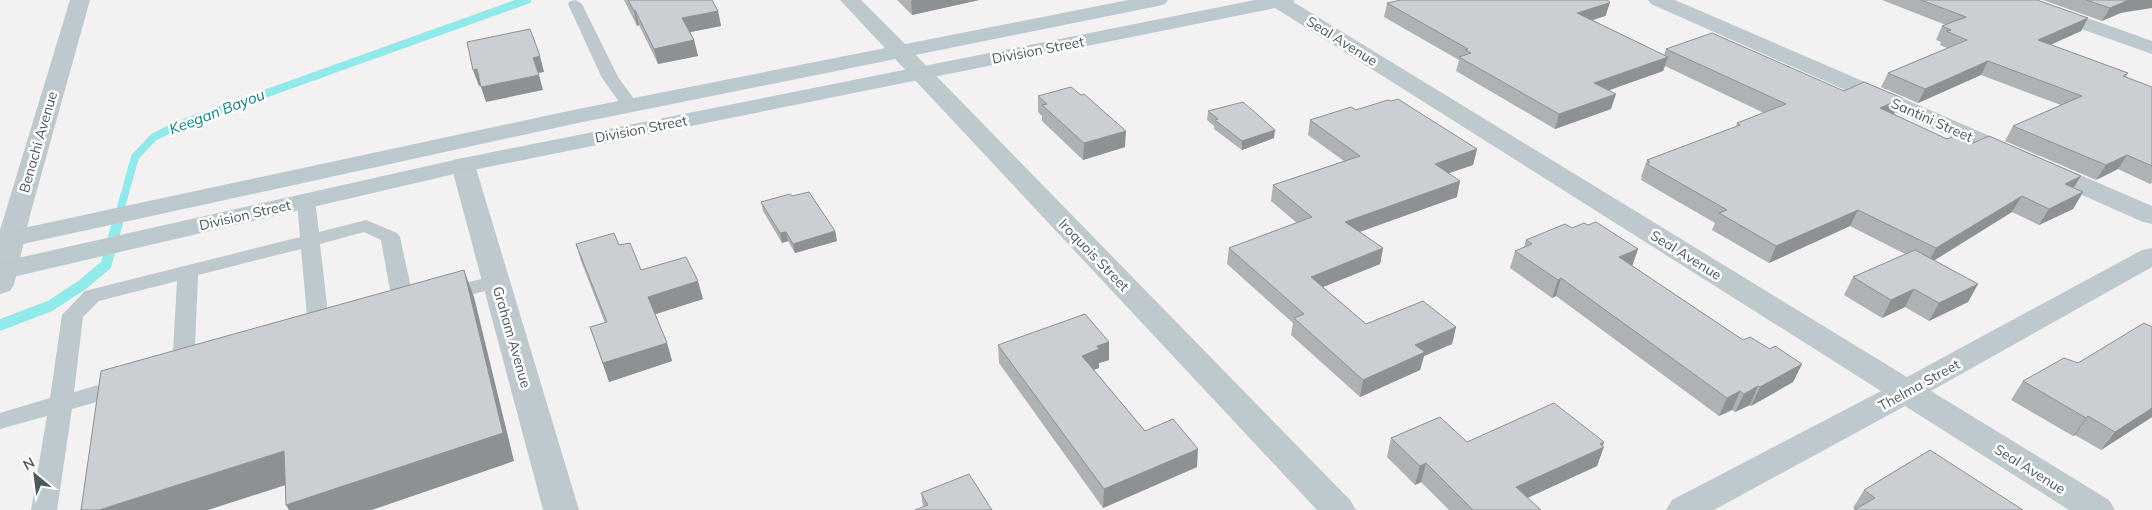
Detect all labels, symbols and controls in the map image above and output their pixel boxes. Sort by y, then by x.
street label: Seal Avenue [1303,12,1381,70]
street label: Division Street [990,32,1086,68]
water label: Keegan Bayou [166,85,268,138]
street label: Benachi Avenue [15,89,61,195]
street label: Santini Street [1888,94,1976,146]
street label: Division Street [593,111,689,147]
street label: Division Street [197,196,293,234]
street label: Iroquois Street [1055,215,1133,295]
street label: Seal Avenue [1647,226,1725,284]
street label: Graham Avenue [489,284,535,390]
street label: Thelma Street [1875,355,1963,415]
street label: Seal Avenue [1991,440,2069,498]
north arrow [10,450,60,500]
text: N [20,453,38,474]

